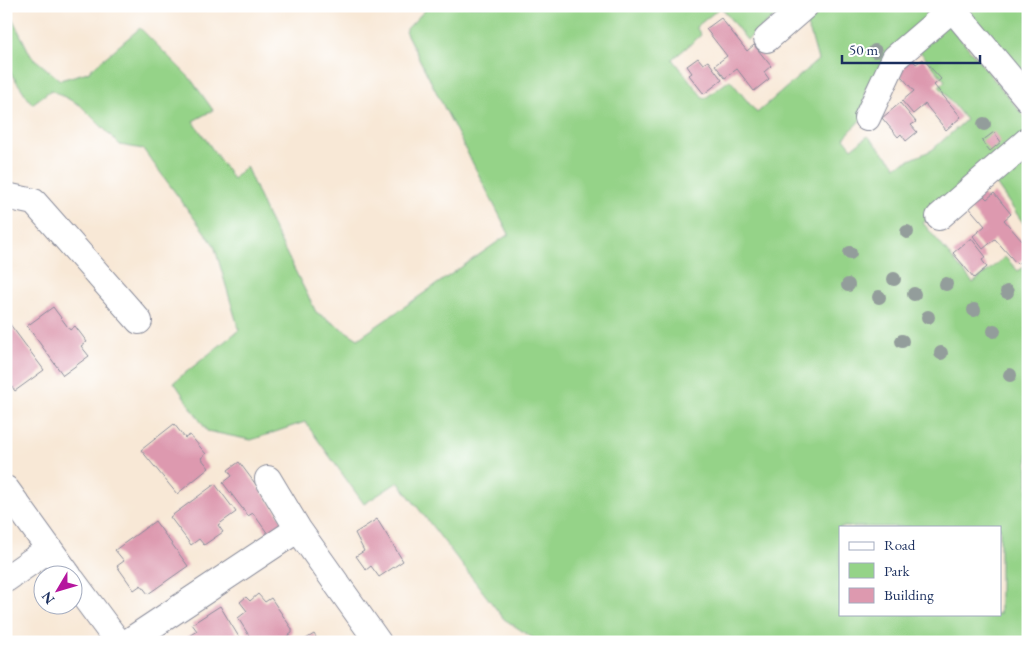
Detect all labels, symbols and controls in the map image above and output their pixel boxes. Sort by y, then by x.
scale bar [842,32,979,64]
text: 50 m [849,40,878,59]
legend [839,526,1002,616]
text: Road [884,535,916,554]
text: Park [884,561,911,580]
north arrow [32,566,82,616]
text: Building [884,585,934,604]
text: N [37,587,58,608]

